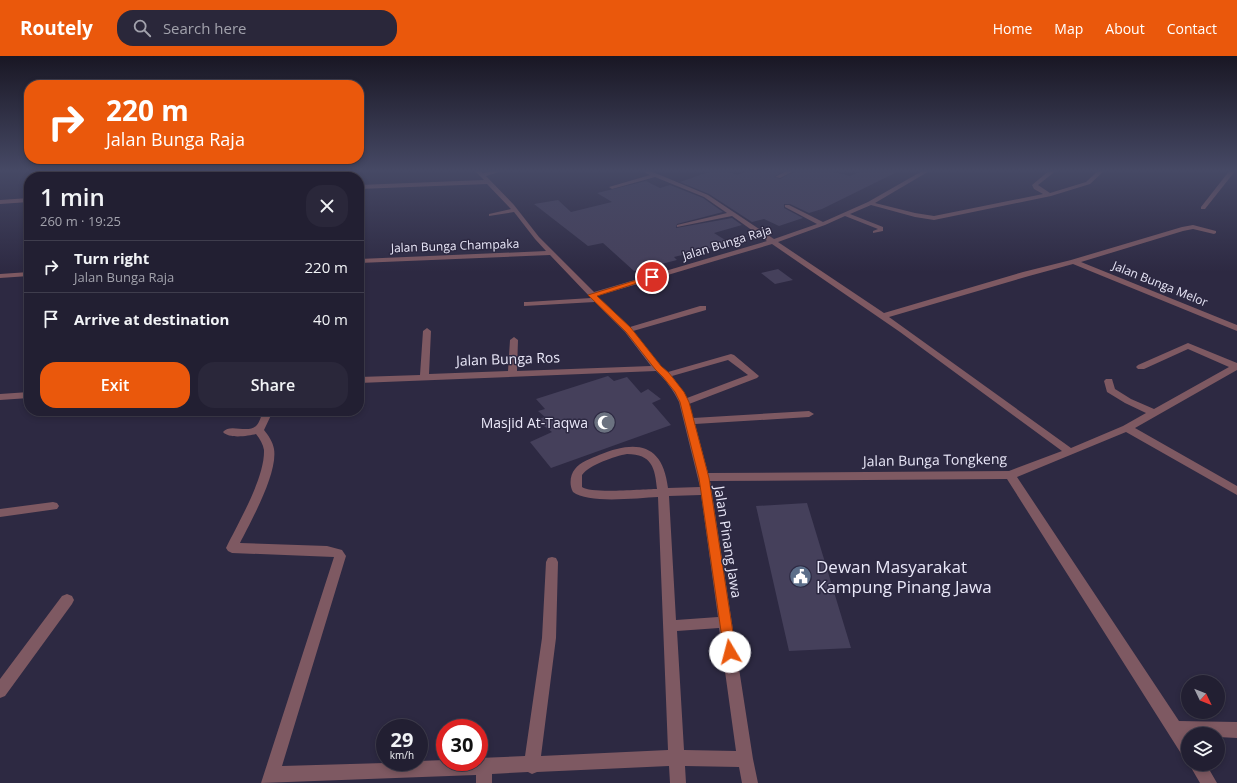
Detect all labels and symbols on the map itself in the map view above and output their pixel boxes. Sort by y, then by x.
street label: Jalan Bunga Raja [679,221,774,264]
street label: Jalan Bunga Champaka [389,235,519,256]
street label: Jalan Bunga Melor [1109,256,1211,310]
pin [635,260,669,294]
street label: Jalan Bunga Ros [454,347,561,370]
mosque icon: Masjid At-Taqwa [591,410,617,436]
place label: Masjid At-Taqwa [481,413,588,432]
street label: Jalan Bunga Tongkeng [861,449,1008,470]
street label: Jalan Pinang Jawa [710,482,747,599]
place label: Dewan Masyarakat Kampung Pinang Jawa [816,555,992,598]
public building icon: Dewan Masyarakat Kampung Pinang Jawa [788,564,814,590]
position arrow [709,631,751,673]
north arrow [1181,675,1225,719]
speed limit sign: 30 [436,719,488,771]

